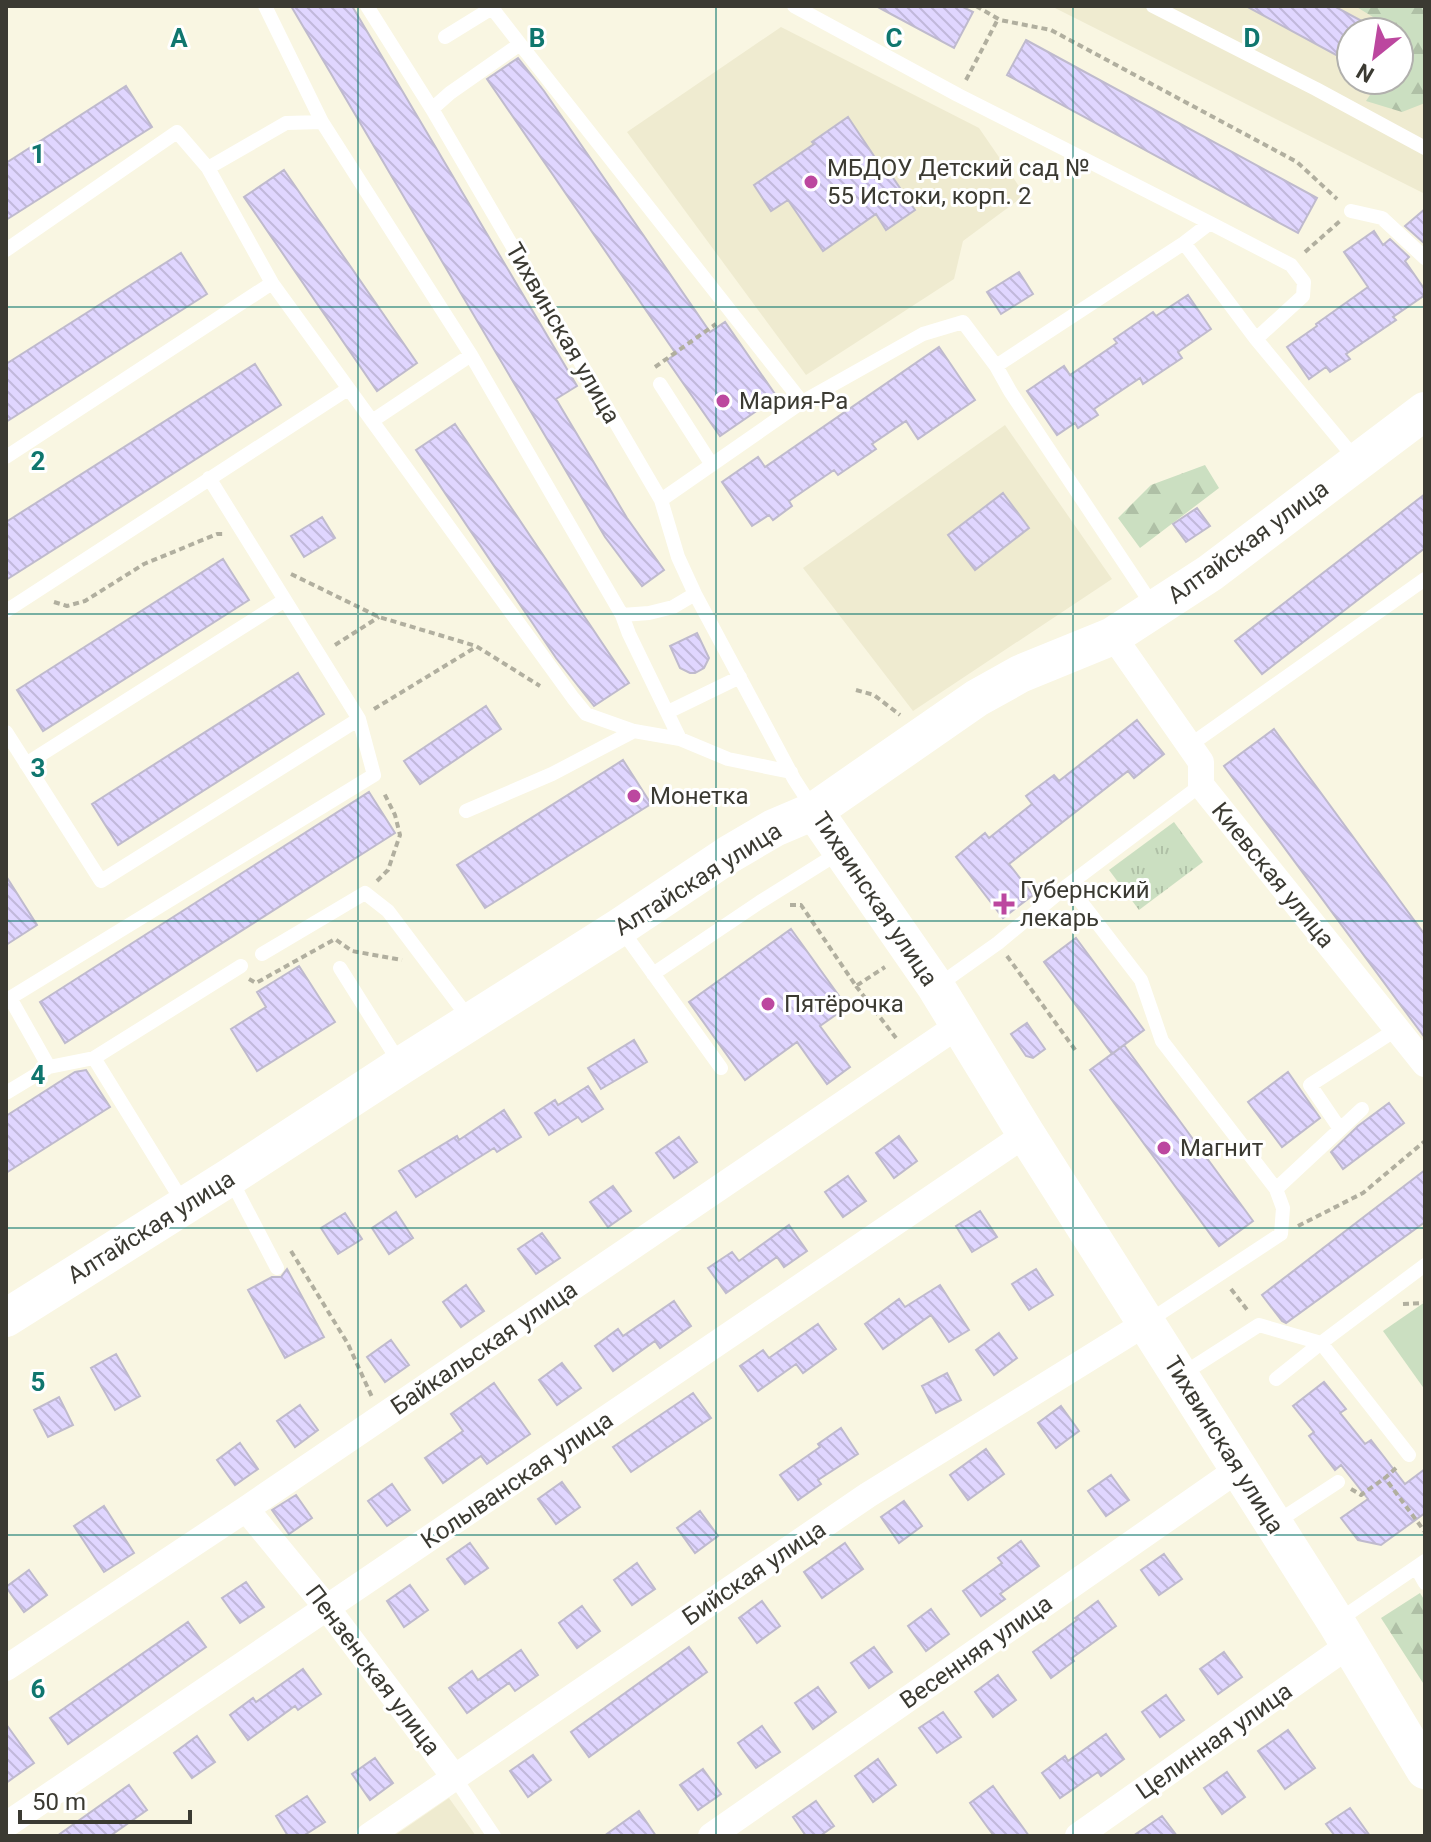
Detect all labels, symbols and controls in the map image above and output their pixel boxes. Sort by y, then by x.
north arrow [1335,16,1415,96]
text: A [170,23,188,53]
text: B [529,23,545,53]
text: C [885,23,903,53]
text: D [1244,23,1260,53]
text: N [1352,58,1378,88]
text: 1 [31,139,45,169]
place label: МБДОУ Детский сад № 55 Истоки, корп. 2 [827,154,1090,210]
marker: МБДОУ Детский сад № 55 Истоки, корп. 2 [802,173,820,191]
street label: Тихвинская улица [500,238,626,428]
place label: Мария-Ра [739,387,848,415]
marker: Мария-Ра [714,392,732,410]
text: 2 [31,446,45,476]
street label: Алтайская улица [1162,474,1334,610]
text: 3 [31,753,45,783]
place label: Монетка [650,782,749,810]
marker: Монетка [625,787,643,805]
street label: Киевская улица [1206,797,1340,953]
street label: Тихвинская улица [806,807,944,991]
street label: Алтайская улица [609,816,787,942]
place label: Губернский лекарь [1020,876,1150,932]
marker: Губернский лекарь [995,895,1013,913]
place label: Пятёрочка [784,990,904,1018]
marker: Пятёрочка [759,995,777,1013]
text: 4 [31,1060,46,1090]
place label: Магнит [1180,1134,1264,1162]
marker: Магнит [1155,1139,1173,1157]
street label: Алтайская улица [62,1164,240,1290]
street label: Байкальская улица [386,1275,582,1421]
street label: Тихвинская улица [1158,1351,1290,1539]
text: 5 [31,1367,45,1397]
street label: Колыванская улица [416,1405,618,1555]
street label: Бийская улица [677,1515,831,1631]
street label: Пензенская улица [300,1579,446,1761]
street label: Весенняя улица [895,1589,1057,1715]
text: 6 [31,1674,46,1704]
street label: Целинная улица [1131,1677,1297,1805]
scale bar [20,1774,190,1824]
text: 50 m [32,1788,86,1816]

